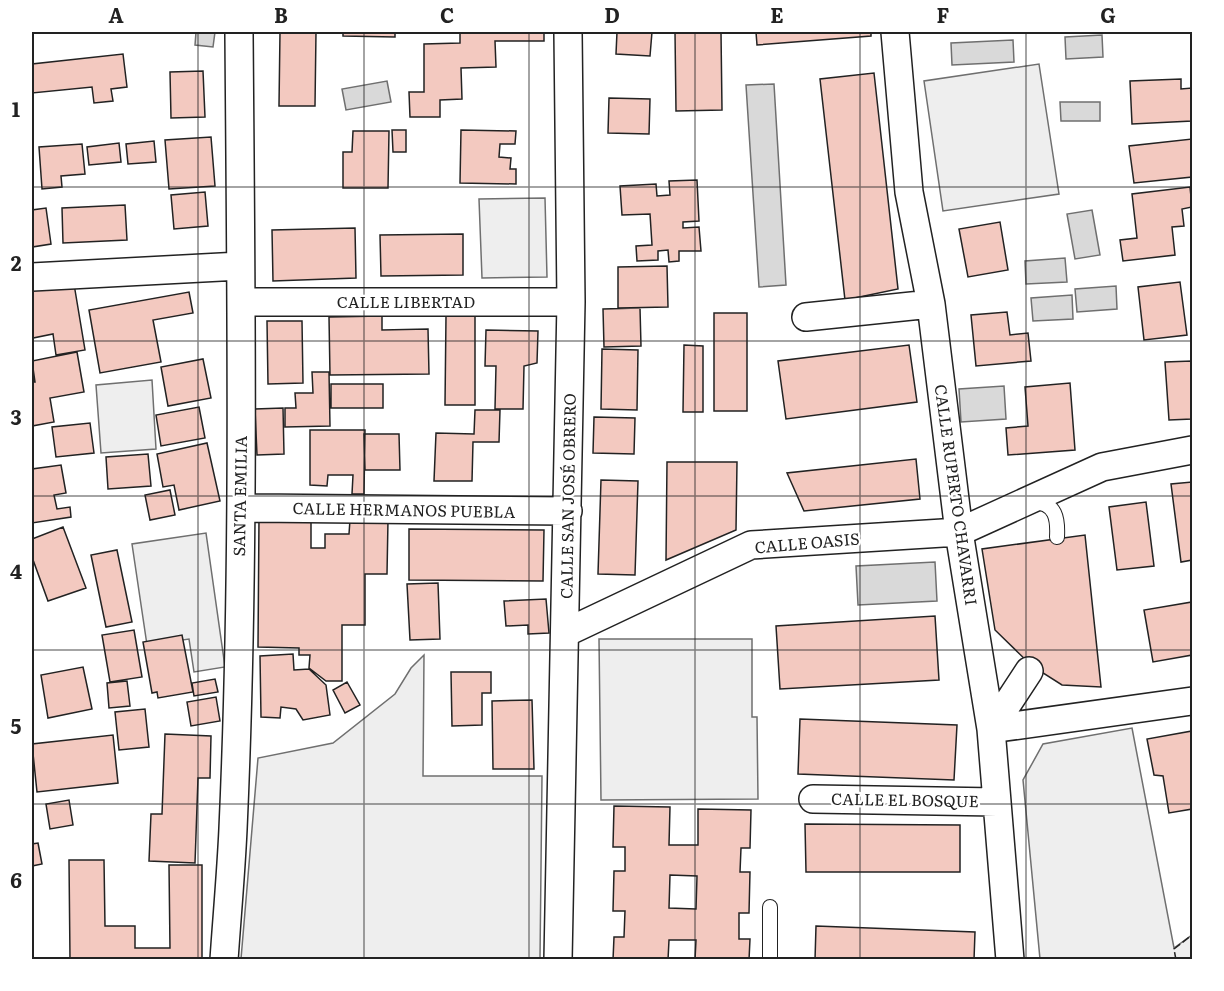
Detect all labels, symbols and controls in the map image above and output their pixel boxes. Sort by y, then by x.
text: A [108,0,124,29]
text: B [274,0,288,29]
text: C [440,0,454,29]
text: D [604,0,620,29]
text: E [770,0,784,29]
text: F [937,0,950,29]
text: G [1100,0,1116,29]
text: 1 [12,93,20,123]
text: 2 [11,247,22,277]
street label: CALLE LIBERTAD [337,289,475,313]
street label: CALLE RUPERTO CHAVARRI [930,383,984,607]
street label: CALLE SAN JOSÉ OBRERO [553,393,581,599]
text: 3 [10,401,22,431]
street label: SANTA EMILIA [226,435,252,557]
street label: CALLE HERMANOS PUEBLA [292,495,516,523]
street label: CALLE OASIS [753,525,860,559]
text: 4 [10,555,22,585]
text: 5 [11,710,22,740]
street label: CALLE EL BOSQUE [831,786,979,812]
text: 6 [10,864,22,894]

